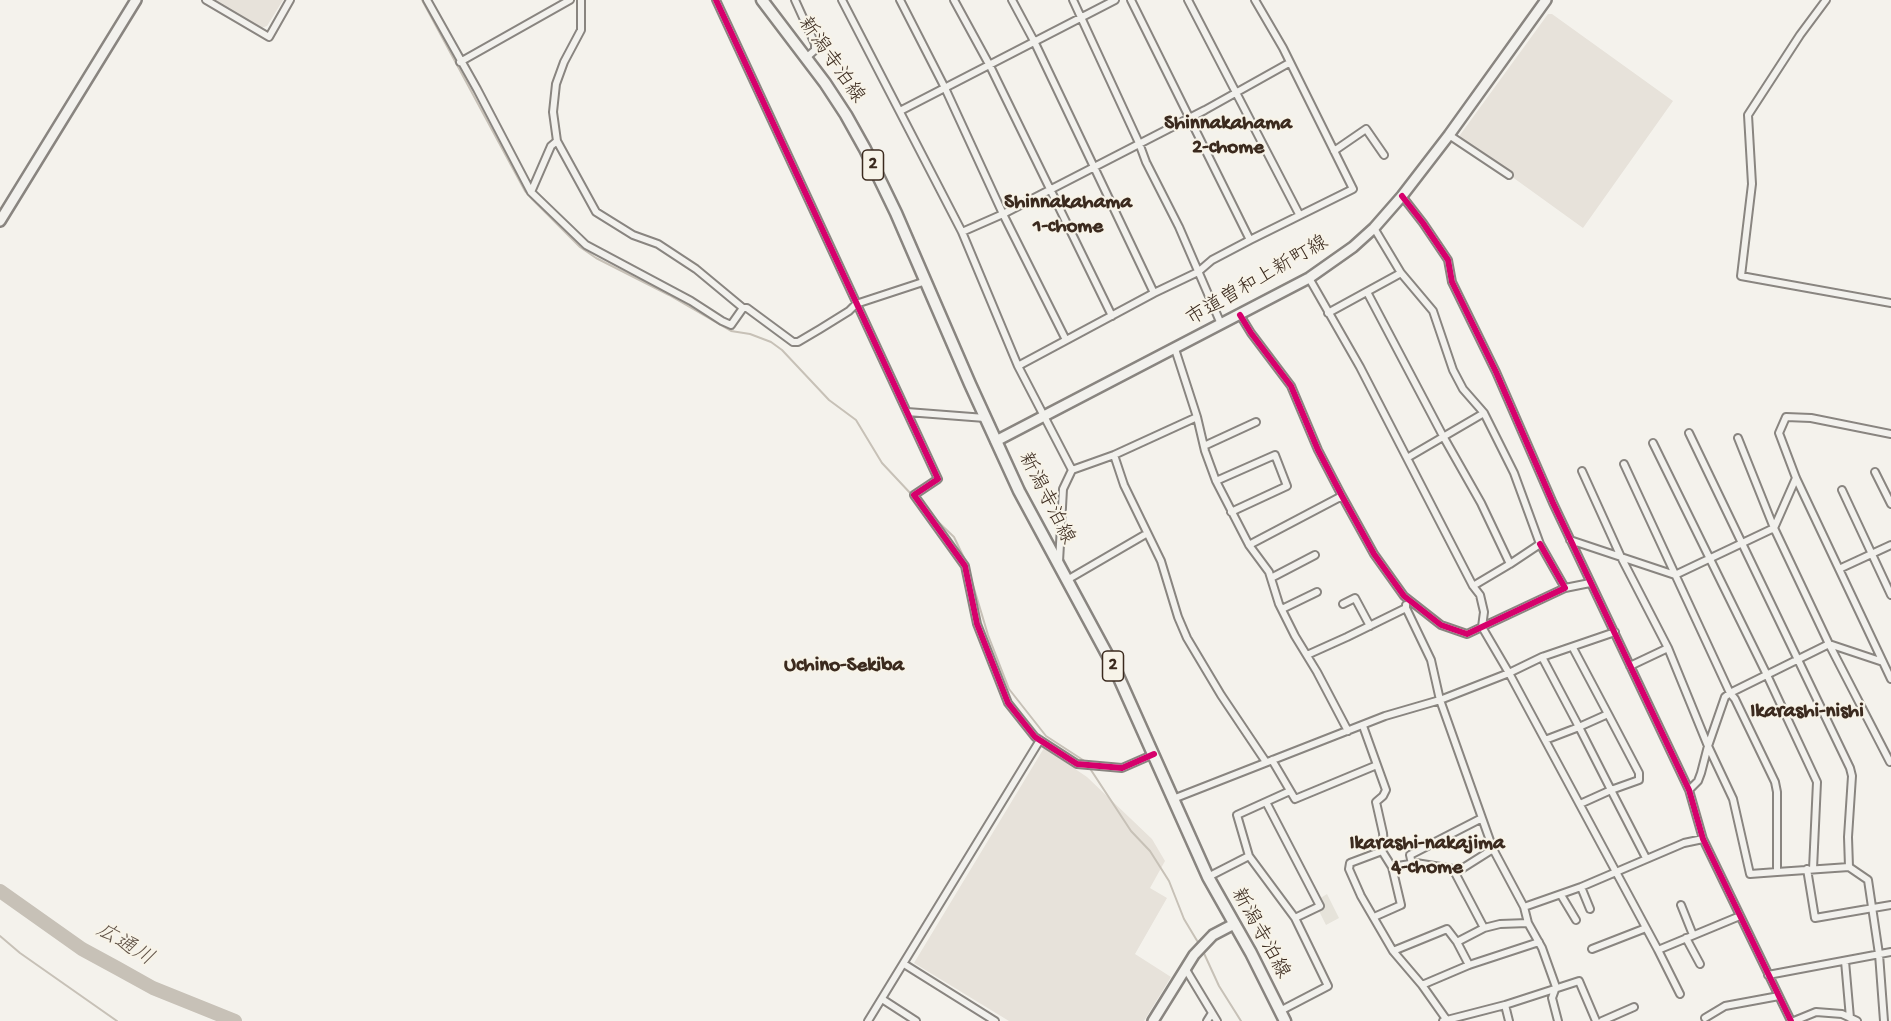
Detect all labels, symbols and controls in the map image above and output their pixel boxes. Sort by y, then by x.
street label: 新潟寺泊線 [791,13,869,109]
district label: Shinnakahama 2-chome [1164,112,1292,162]
road number: 2 [862,150,884,180]
district label: Shinnakahama 1-chome [1004,191,1132,241]
street label: 市道曽和上新町線 [1183,232,1333,332]
street label: 新潟寺泊線 [1012,449,1078,549]
road number: 2 [1102,651,1124,681]
district label: Uchino-Sekiba [784,654,904,680]
district label: Ikarashi-nishi [1750,700,1864,726]
district label: Ikarashi-nakajima 4-chome [1349,832,1505,882]
street label: 新潟寺泊線 [1224,884,1294,984]
water label: 広通川 [91,919,157,973]

